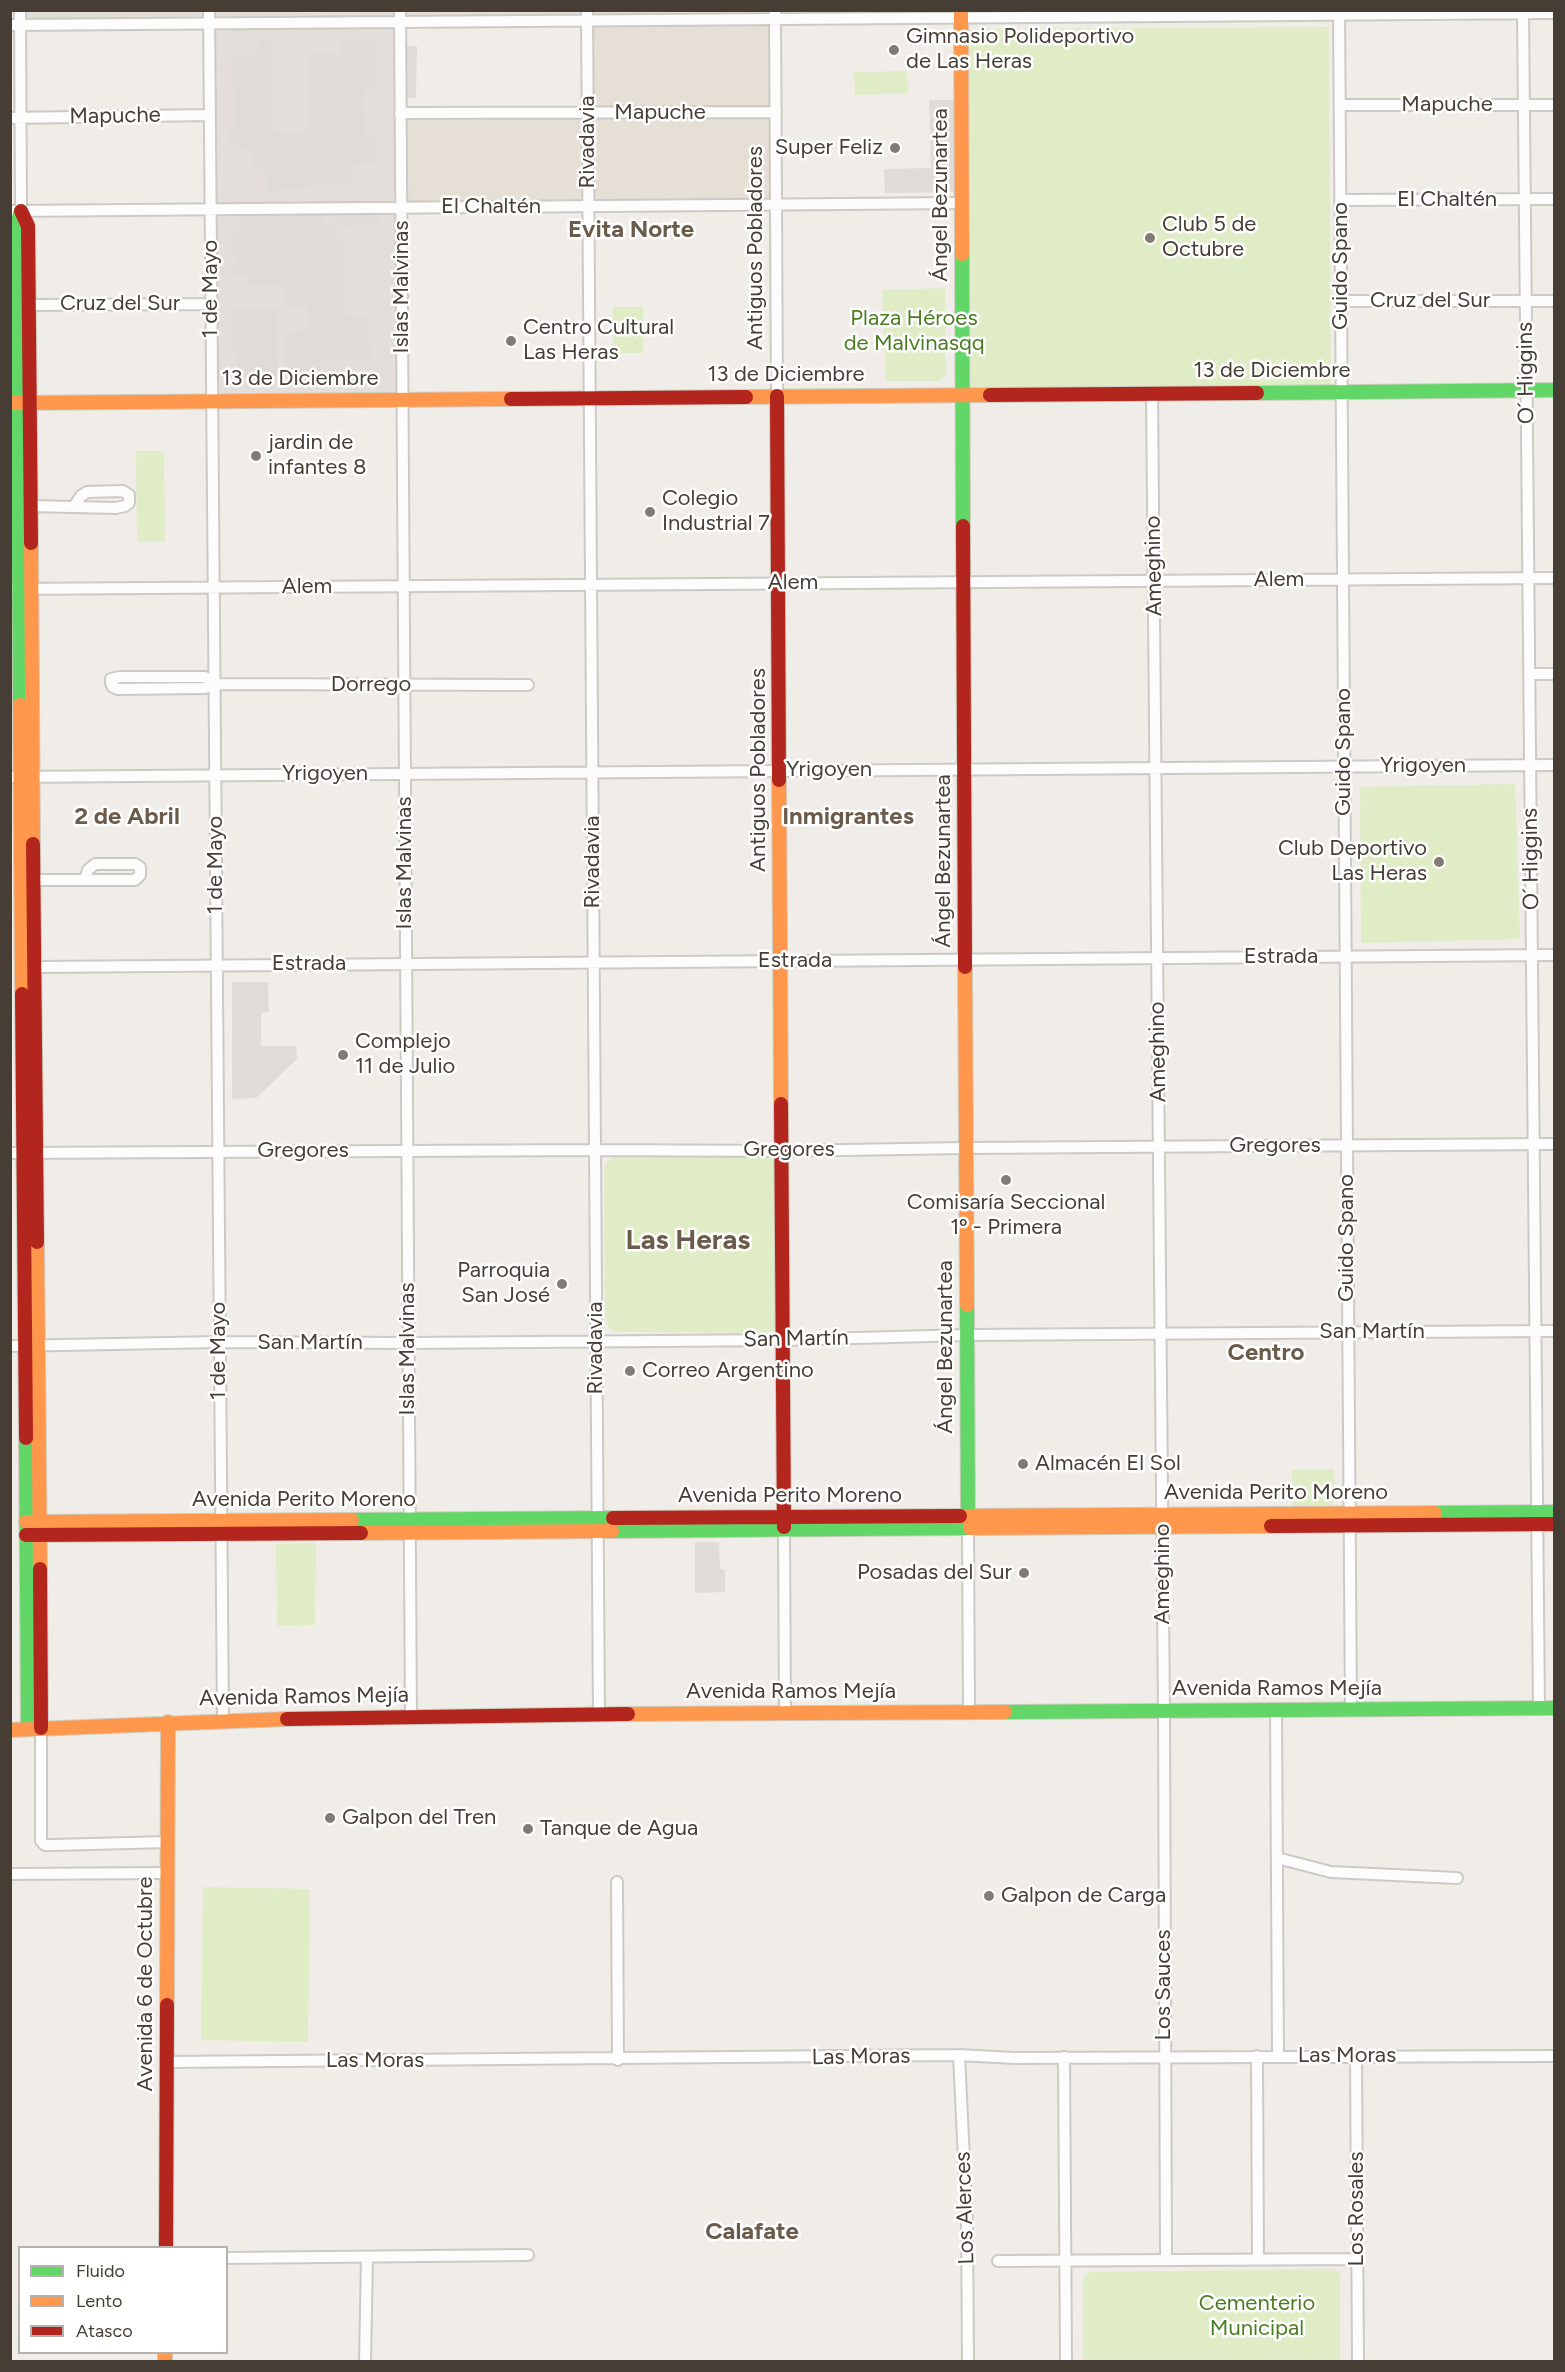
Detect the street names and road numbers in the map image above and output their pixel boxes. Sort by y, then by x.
street label: Mapuche [1401,92,1493,118]
street label: Rivadavia [575,96,601,188]
street label: Mapuche [614,100,706,126]
street label: Mapuche [69,102,161,130]
street label: Ángel Bezunartea [928,108,954,282]
street label: Antiguos Pobladores [743,146,769,350]
street label: El Chaltén [1397,187,1497,213]
street label: El Chaltén [441,194,541,220]
street label: Guido Spano [1328,202,1354,330]
street label: Islas Malvinas [389,221,415,353]
street label: 1 de Mayo [198,240,224,338]
street label: Cruz del Sur [1370,288,1490,314]
street label: Cruz del Sur [60,291,180,317]
street label: O´ Higgins [1512,322,1540,424]
street label: 13 de Diciembre [1193,358,1351,384]
street label: 13 de Diciembre [707,362,865,388]
street label: 13 de Diciembre [221,366,379,392]
street label: Ameghino [1140,515,1168,617]
street label: Alem [1254,567,1304,593]
street label: Alem [768,570,818,596]
street label: Alem [282,574,332,600]
street label: Antiguos Pobladores [746,668,772,872]
street label: Dorrego [331,672,411,698]
street label: Guido Spano [1331,688,1357,816]
street label: Yrigoyen [1380,753,1466,779]
street label: Yrigoyen [786,757,872,783]
street label: Yrigoyen [282,761,368,787]
street label: Ángel Bezunartea [931,774,957,948]
street label: Islas Malvinas [392,797,418,929]
street label: O´ Higgins [1517,808,1545,910]
street label: 1 de Mayo [203,816,229,914]
street label: Rivadavia [580,816,606,908]
street label: Estrada [1244,944,1318,970]
street label: Estrada [758,948,832,974]
street label: Estrada [272,951,346,977]
street label: Ameghino [1144,1001,1172,1103]
street label: Gregores [1229,1133,1321,1159]
street label: Gregores [743,1137,835,1163]
street label: Gregores [257,1138,349,1164]
street label: Guido Spano [1334,1174,1360,1302]
street label: Ángel Bezunartea [933,1260,959,1434]
street label: Islas Malvinas [395,1283,421,1415]
street label: 1 de Mayo [206,1302,232,1400]
street label: Rivadavia [583,1302,609,1394]
street label: San Martín [1319,1319,1425,1345]
street label: San Martín [743,1325,849,1353]
street label: San Martín [257,1330,363,1356]
street label: Avenida Perito Moreno [1164,1480,1388,1506]
street label: Avenida Perito Moreno [678,1483,902,1509]
street label: Avenida Perito Moreno [192,1487,416,1513]
street label: Ameghino [1150,1524,1176,1624]
street label: Avenida Ramos Mejía [1172,1676,1382,1702]
street label: Avenida Ramos Mejía [686,1679,896,1705]
street label: Avenida Ramos Mejía [199,1682,409,1712]
street label: Avenida 6 de Octubre [133,1877,159,2091]
street label: Los Sauces [1151,1929,1177,2041]
street label: Las Moras [811,2043,911,2071]
street label: Las Moras [1298,2043,1396,2069]
street label: Las Moras [326,2048,424,2074]
street label: Los Alerces [950,2151,980,2265]
street label: Los Rosales [1344,2152,1370,2266]

